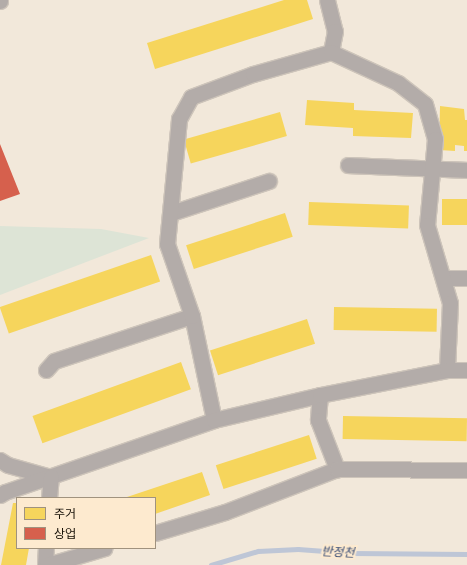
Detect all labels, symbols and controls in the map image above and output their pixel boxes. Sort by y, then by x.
legend [16,497,156,549]
text: 주거 [54,505,76,522]
text: 상업 [54,525,76,542]
water label: 반정천 [321,544,355,560]

